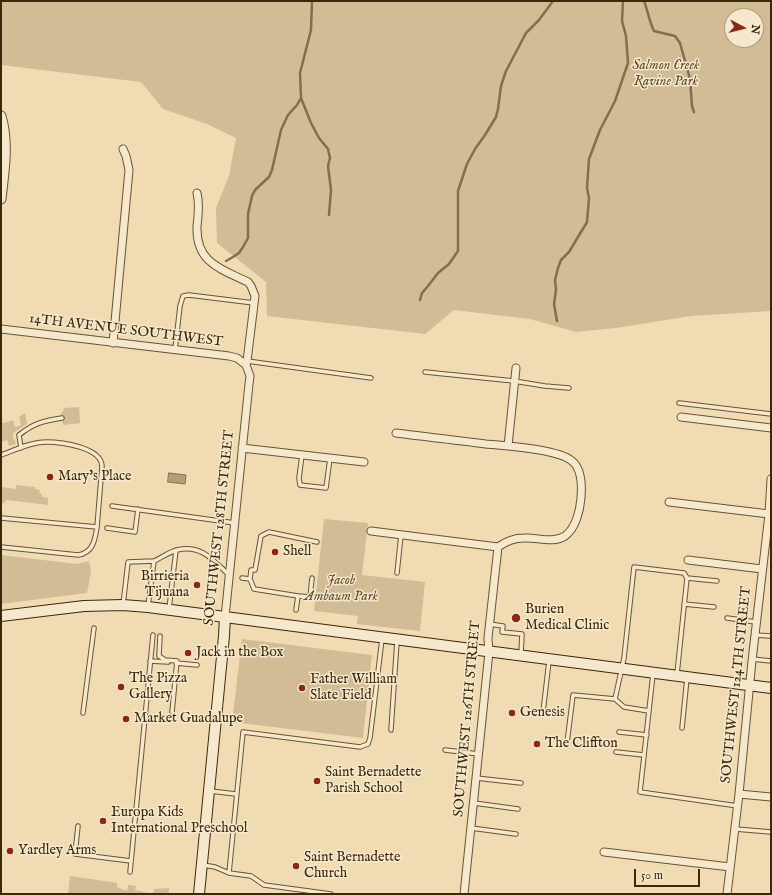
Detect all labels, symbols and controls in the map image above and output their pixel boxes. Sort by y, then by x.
north arrow [724,8,764,48]
text: N [747,24,762,35]
park label: Salmon Creek Ravine Park [632,58,700,90]
street label: 14TH AVENUE SOUTHWEST [28,311,224,351]
street label: SOUTHWEST 128TH STREET [201,429,239,627]
place label: Mary's Place [58,469,131,485]
marker: Mary's Place [45,472,55,482]
place label: Shell [283,544,312,560]
marker: Shell [270,547,280,557]
place label: Birrieria Tijuana [141,569,189,602]
park label: Jacob Ambaum Park [304,573,378,606]
marker: Birrieria Tijuana [192,580,202,590]
street label: SOUTHWEST 124TH STREET [718,586,756,784]
place label: Burien Medical Clinic [525,602,609,634]
marker: Burien Medical Clinic [510,612,522,624]
street label: SOUTHWEST 126TH STREET [451,620,485,818]
place label: Jack in the Box [196,645,283,661]
marker: Jack in the Box [183,648,193,658]
place label: The Pizza Gallery [129,671,187,704]
place label: Father William Slate Field [310,672,397,704]
marker: The Pizza Gallery [116,682,126,692]
marker: Father William Slate Field [297,683,307,693]
place label: Genesis [520,705,565,721]
marker: Genesis [507,708,517,718]
place label: Market Guadalupe [134,711,243,727]
marker: Market Guadalupe [121,714,131,724]
place label: The Cliffton [545,736,618,752]
marker: The Cliffton [532,739,542,749]
place label: Saint Bernadette Parish School [325,765,422,798]
marker: Saint Bernadette Parish School [312,776,322,786]
place label: Europa Kids International Preschool [111,805,248,838]
marker: Europa Kids International Preschool [98,816,108,826]
place label: Yardley Arms [18,843,96,859]
marker: Yardley Arms [5,846,15,856]
place label: Saint Bernadette Church [304,850,401,882]
marker: Saint Bernadette Church [291,861,301,871]
scale bar [636,861,702,887]
text: 50 m [641,868,663,883]

